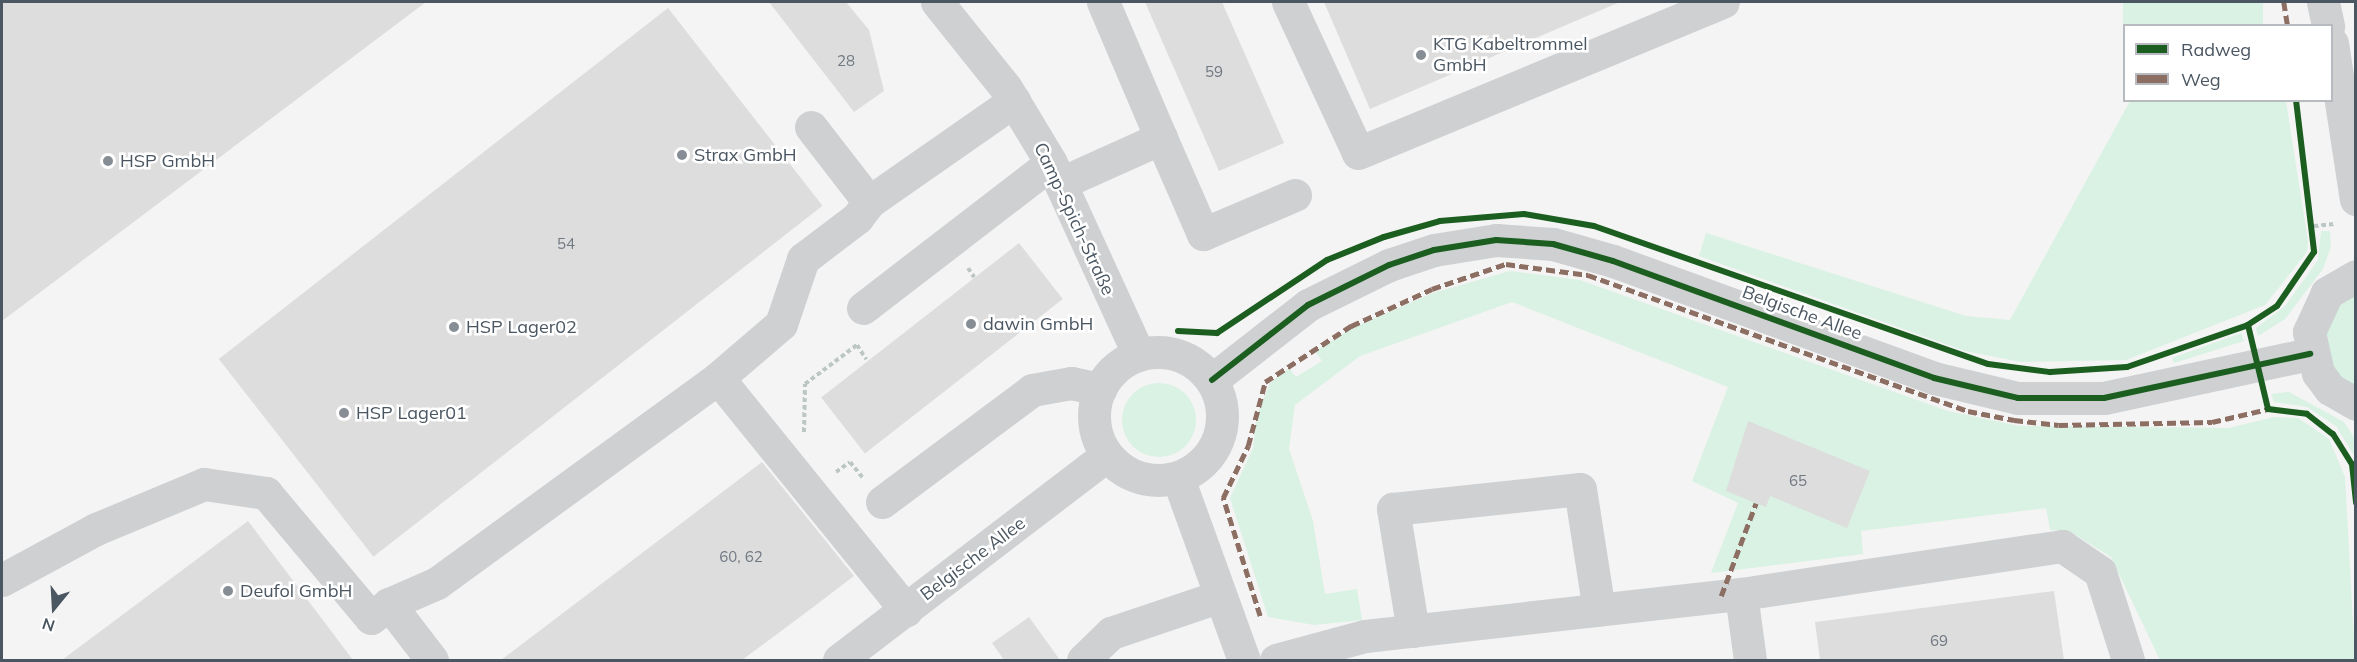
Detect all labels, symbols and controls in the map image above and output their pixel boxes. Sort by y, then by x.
legend [2123,24,2333,102]
place label: KTG Kabeltrommel GmbH [1433,34,1588,76]
text: Radweg [2181,38,2251,61]
marker: KTG Kabeltrommel GmbH [1414,48,1428,62]
house number: 28 [837,52,855,70]
house number: 59 [1205,63,1223,81]
text: Weg [2181,68,2221,91]
street label: Camp-Spich-Straße [1029,139,1119,299]
place label: Strax GmbH [694,144,797,166]
marker: Strax GmbH [675,148,689,162]
place label: HSP GmbH [120,150,215,172]
marker: HSP GmbH [101,154,115,168]
house number: 54 [557,235,575,253]
street label: Belgische Allee [1739,281,1865,345]
place label: dawin GmbH [983,313,1093,335]
place label: HSP Lager02 [466,316,577,338]
marker: dawin GmbH [964,317,978,331]
marker: HSP Lager02 [447,320,461,334]
place label: HSP Lager01 [356,402,467,424]
marker: HSP Lager01 [337,406,351,420]
house number: 65 [1789,472,1807,490]
street label: Belgische Allee [916,513,1030,605]
house number: 60, 62 [719,548,763,566]
north arrow [24,578,84,638]
place label: Deufol GmbH [240,580,352,602]
marker: Deufol GmbH [221,584,235,598]
text: N [40,614,57,636]
house number: 69 [1930,632,1948,650]

